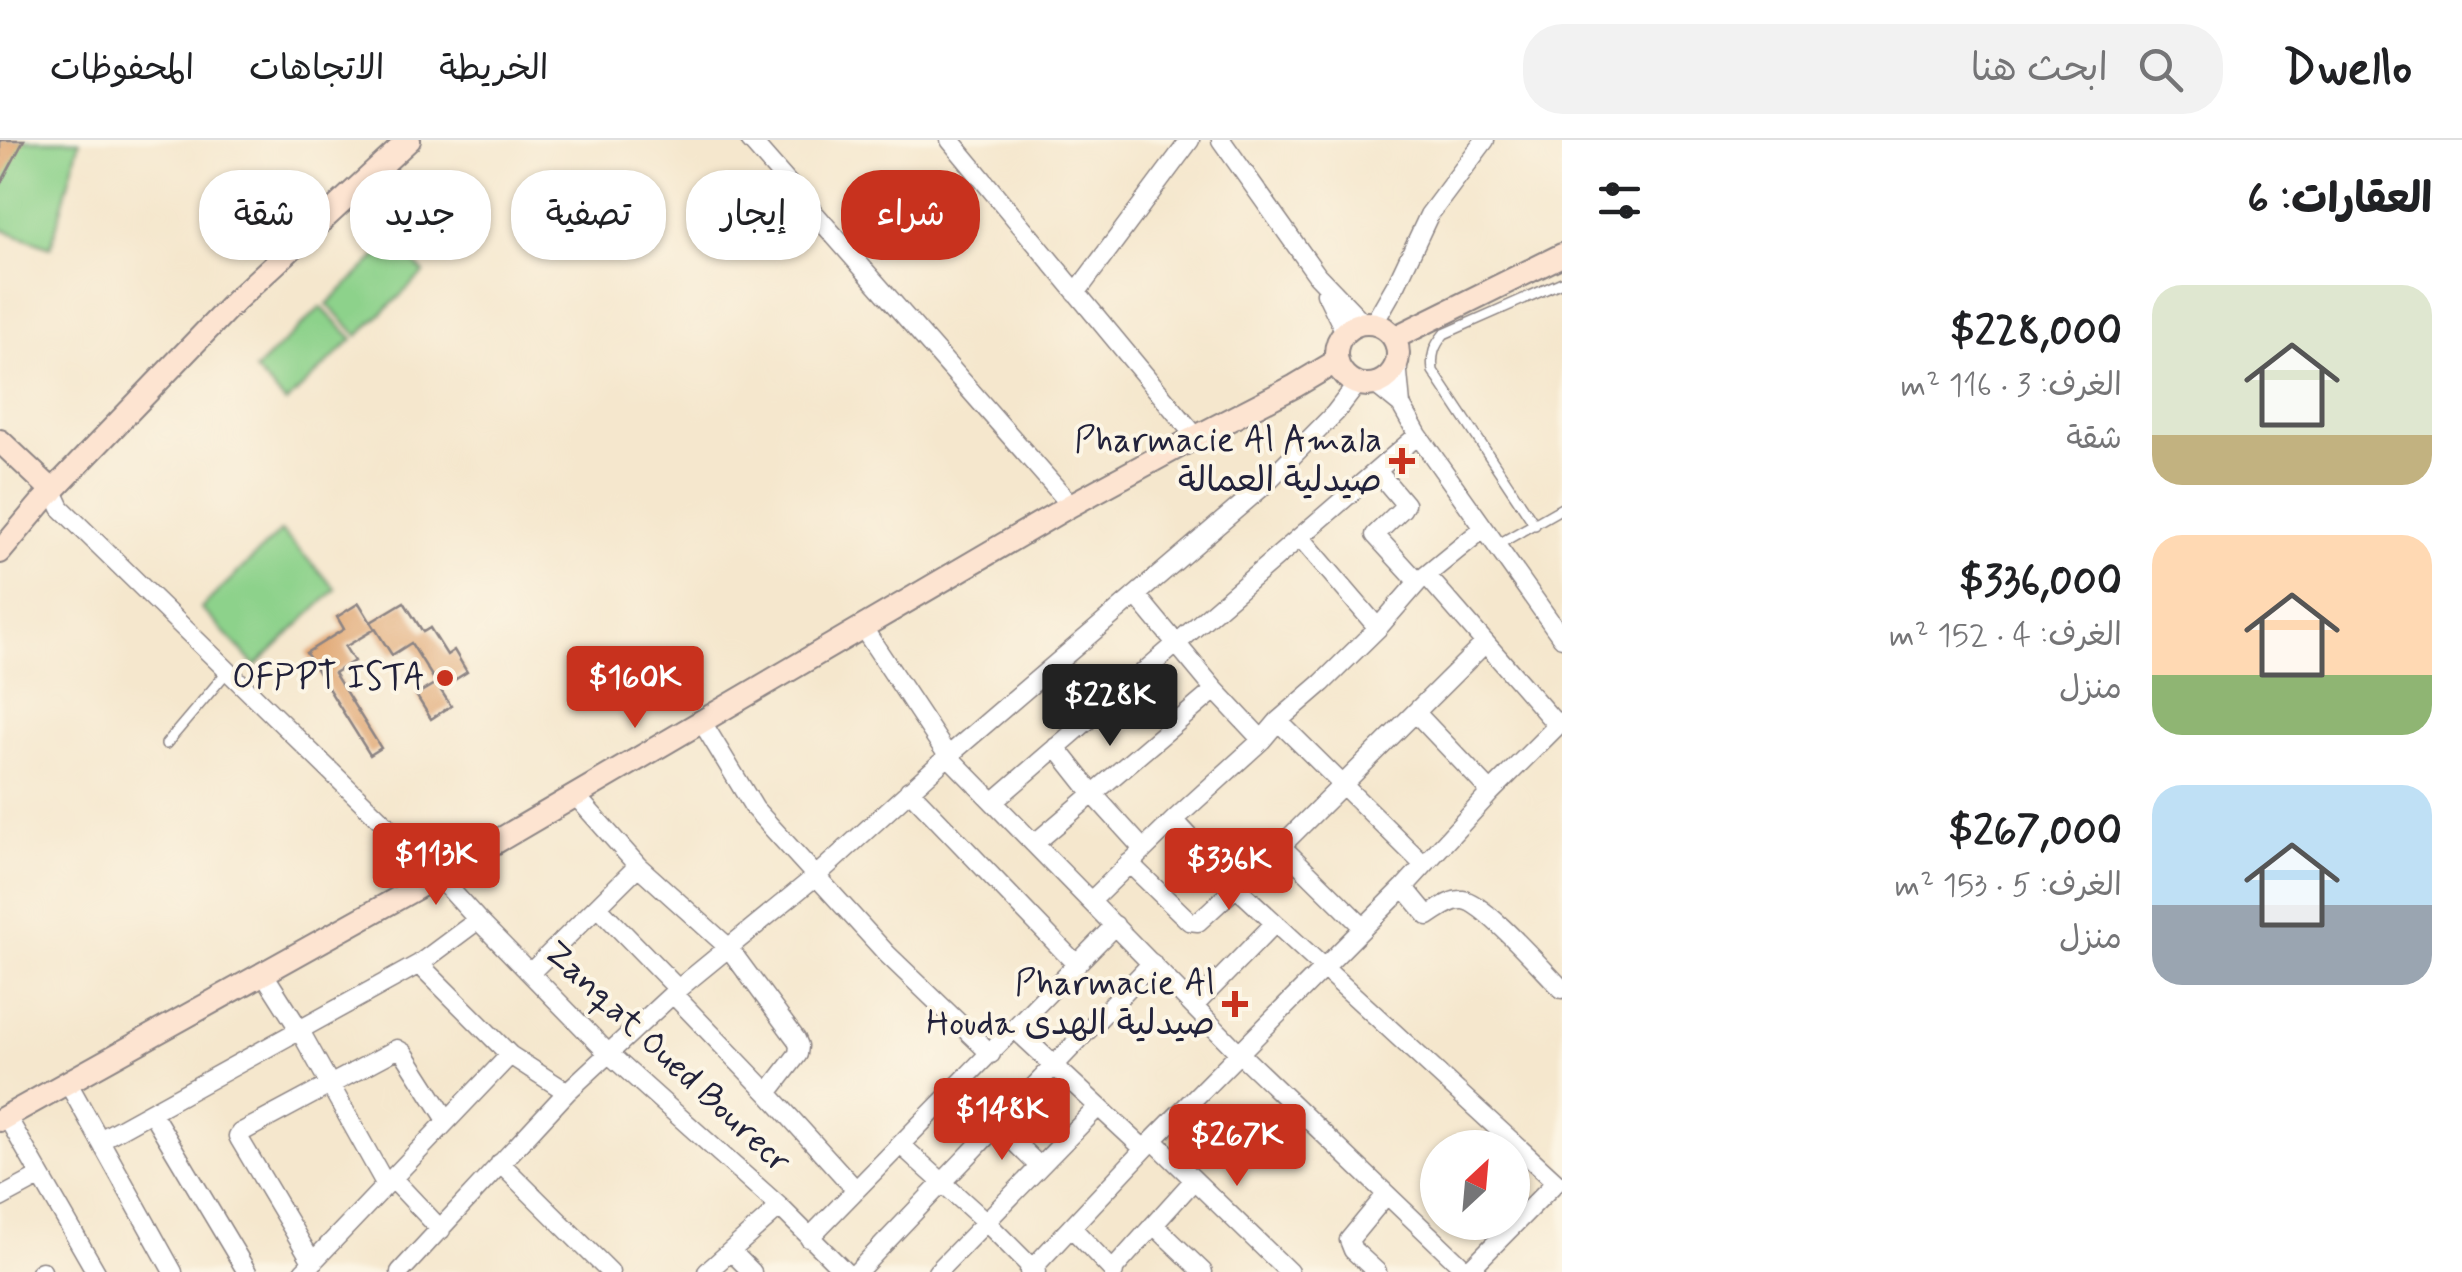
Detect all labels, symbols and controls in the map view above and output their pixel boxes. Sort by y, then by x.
search box [1523,24,2223,114]
text: Dwello [2283,38,2412,101]
icon: search [2133,42,2188,97]
text: ابحث هنا [1971,45,2108,94]
text: المحفوظات [50,46,194,92]
text: الاتجاهات [249,46,384,92]
text: الخريطة [439,46,548,92]
chip: شقة [199,170,330,260]
chip: جديد [350,170,491,260]
chip: تصفية [511,170,666,260]
chip: إيجار [686,170,821,260]
chip: شراء [841,170,980,260]
icon: filters [1592,173,1647,228]
text: العقارات: 6 [2247,173,2432,228]
text: $228,000 [1950,305,2122,360]
icon: home [2232,325,2352,445]
text: الغرف: 3 · 116 m² [1901,365,2122,407]
place label: Pharmacie Al Amala صيدلية العمالة [1074,418,1382,504]
text: شقة [2066,418,2122,460]
marker: Pharmacie Al Amala صيدلية العمالة [1391,450,1413,472]
text: $336,000 [1959,555,2122,610]
icon: home [2232,575,2352,695]
text: الغرف: 4 · 152 m² [1889,615,2122,657]
pin: $160K [565,646,705,731]
place label: OFPPT ISTA [232,655,425,701]
text: $160K [589,657,681,699]
pin: $228K [1040,664,1180,749]
marker: OFPPT ISTA [434,667,456,689]
text: منزل [2059,668,2122,710]
text: $228K [1064,675,1156,717]
text: $267,000 [1948,805,2122,860]
pin: $113K [366,823,506,908]
icon: home [2232,825,2352,945]
pin: $336K [1159,828,1299,913]
text: $113K [395,834,477,876]
text: $336K [1187,839,1271,881]
text: الغرف: 5 · 153 m² [1894,865,2122,907]
text: منزل [2059,918,2122,960]
street label: Zanqat Oued Bourecr [534,930,801,1184]
place label: Pharmacie Al Houda صيدلية الهدى [926,961,1215,1047]
marker: Pharmacie Al Houda صيدلية الهدى [1224,993,1246,1015]
pin: $148K [932,1078,1072,1163]
text: $148K [956,1089,1048,1131]
pin: $267K [1167,1104,1307,1189]
text: $267K [1191,1115,1283,1157]
north arrow [1420,1130,1530,1240]
map controls [1420,1130,1530,1240]

